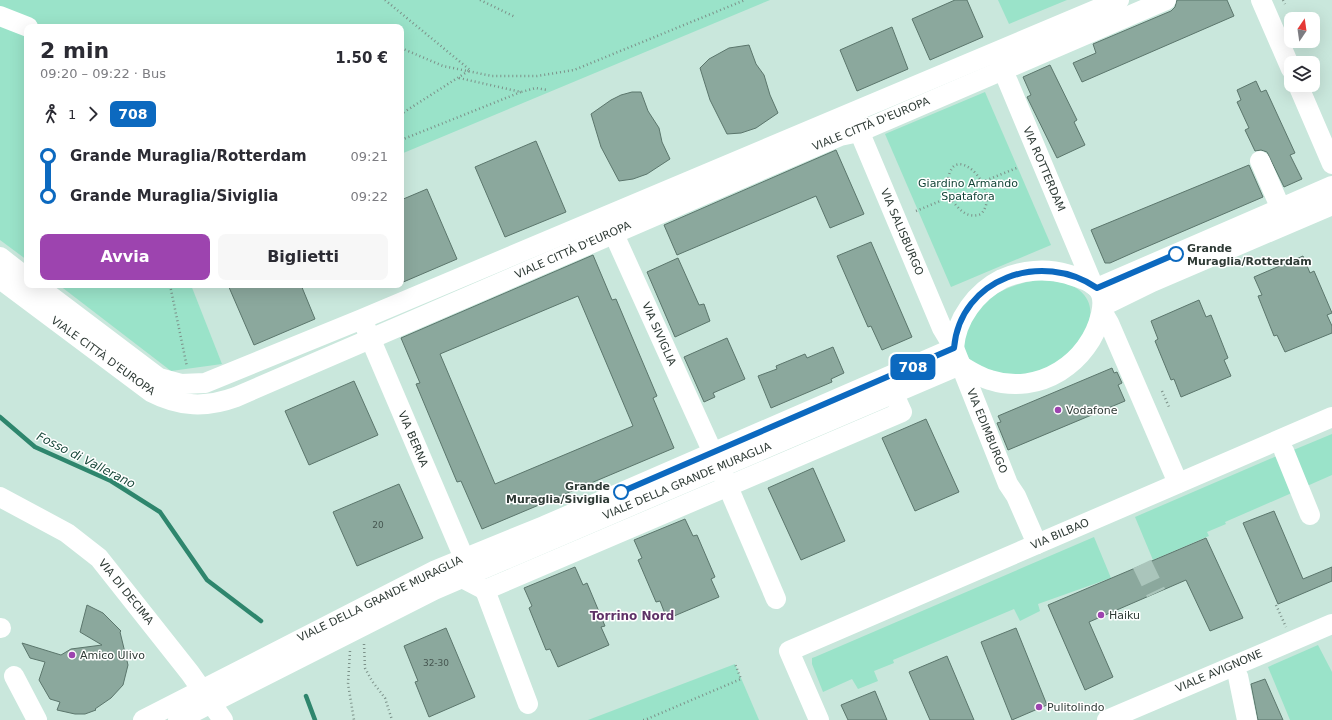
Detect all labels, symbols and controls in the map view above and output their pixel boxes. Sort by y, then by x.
north arrow [1284,12,1320,48]
map controls [1284,12,1320,92]
text: 2 min [40,38,109,63]
text: 1.50 € [335,49,388,67]
button: layers [1284,56,1320,92]
text: 09:20 – 09:22 · Bus [40,66,166,81]
street label: VIALE CITTÀ D'EUROPA [810,94,932,154]
icon: walk [40,103,62,125]
icon: forward [82,103,104,125]
text: 708 [118,106,148,122]
text: 1 [68,107,76,122]
street label: VIA ROTTERDAM [1020,124,1068,214]
text: Grande Muraglia/Rotterdam [70,147,307,165]
text: 09:21 [351,149,388,164]
park label: Giardino Armando Spatafora [918,177,1018,203]
text: Grande Muraglia/Siviglia [70,187,278,205]
street label: VIA SALISBURGO [878,187,926,278]
text: 09:22 [351,189,388,204]
street label: VIALE CITTÀ D'EUROPA [513,218,633,281]
button: Avvia [40,234,210,280]
button: Biglietti [218,234,388,280]
place label: Grande Muraglia/Rotterdam [1187,242,1312,268]
marker: Grande Muraglia/Rotterdam [1168,246,1184,262]
street label: VIA SIVIGLIA [639,300,679,368]
street label: VIALE CITTÀ D'EUROPA [48,314,158,398]
line badge: 708 [890,354,936,380]
text: 708 [898,359,928,375]
street label: VIA EDIMBURGO [964,387,1010,476]
place label: Vodafone [1066,404,1118,417]
marker: Vodafone [1053,405,1063,415]
street label: VIA BERNA [395,409,431,469]
water label: Fosso di Vallerano [34,429,138,491]
street label: VIALE DELLA GRANDE MURAGLIA [601,439,774,522]
place label: Grande Muraglia/Siviglia [506,480,610,506]
marker: Grande Muraglia/Siviglia [613,484,629,500]
street label: VIA BILBAO [1029,516,1092,552]
house number: 20 [372,520,384,530]
street label: VIALE DELLA GRANDE MURAGLIA [295,553,465,645]
street label: VIA DI DECIMA [96,557,157,628]
district label: Torrino Nord [590,609,674,623]
place label: Haiku [1109,609,1140,622]
marker: Haiku [1096,610,1106,620]
street label: VIALE AVIGNONE [1174,647,1264,695]
place label: Amico Ulivo [80,649,145,662]
marker: Amico Ulivo [67,650,77,660]
house number: 32-30 [423,658,449,668]
place label: Pulitolindo [1047,701,1105,714]
marker: Pulitolindo [1034,702,1044,712]

